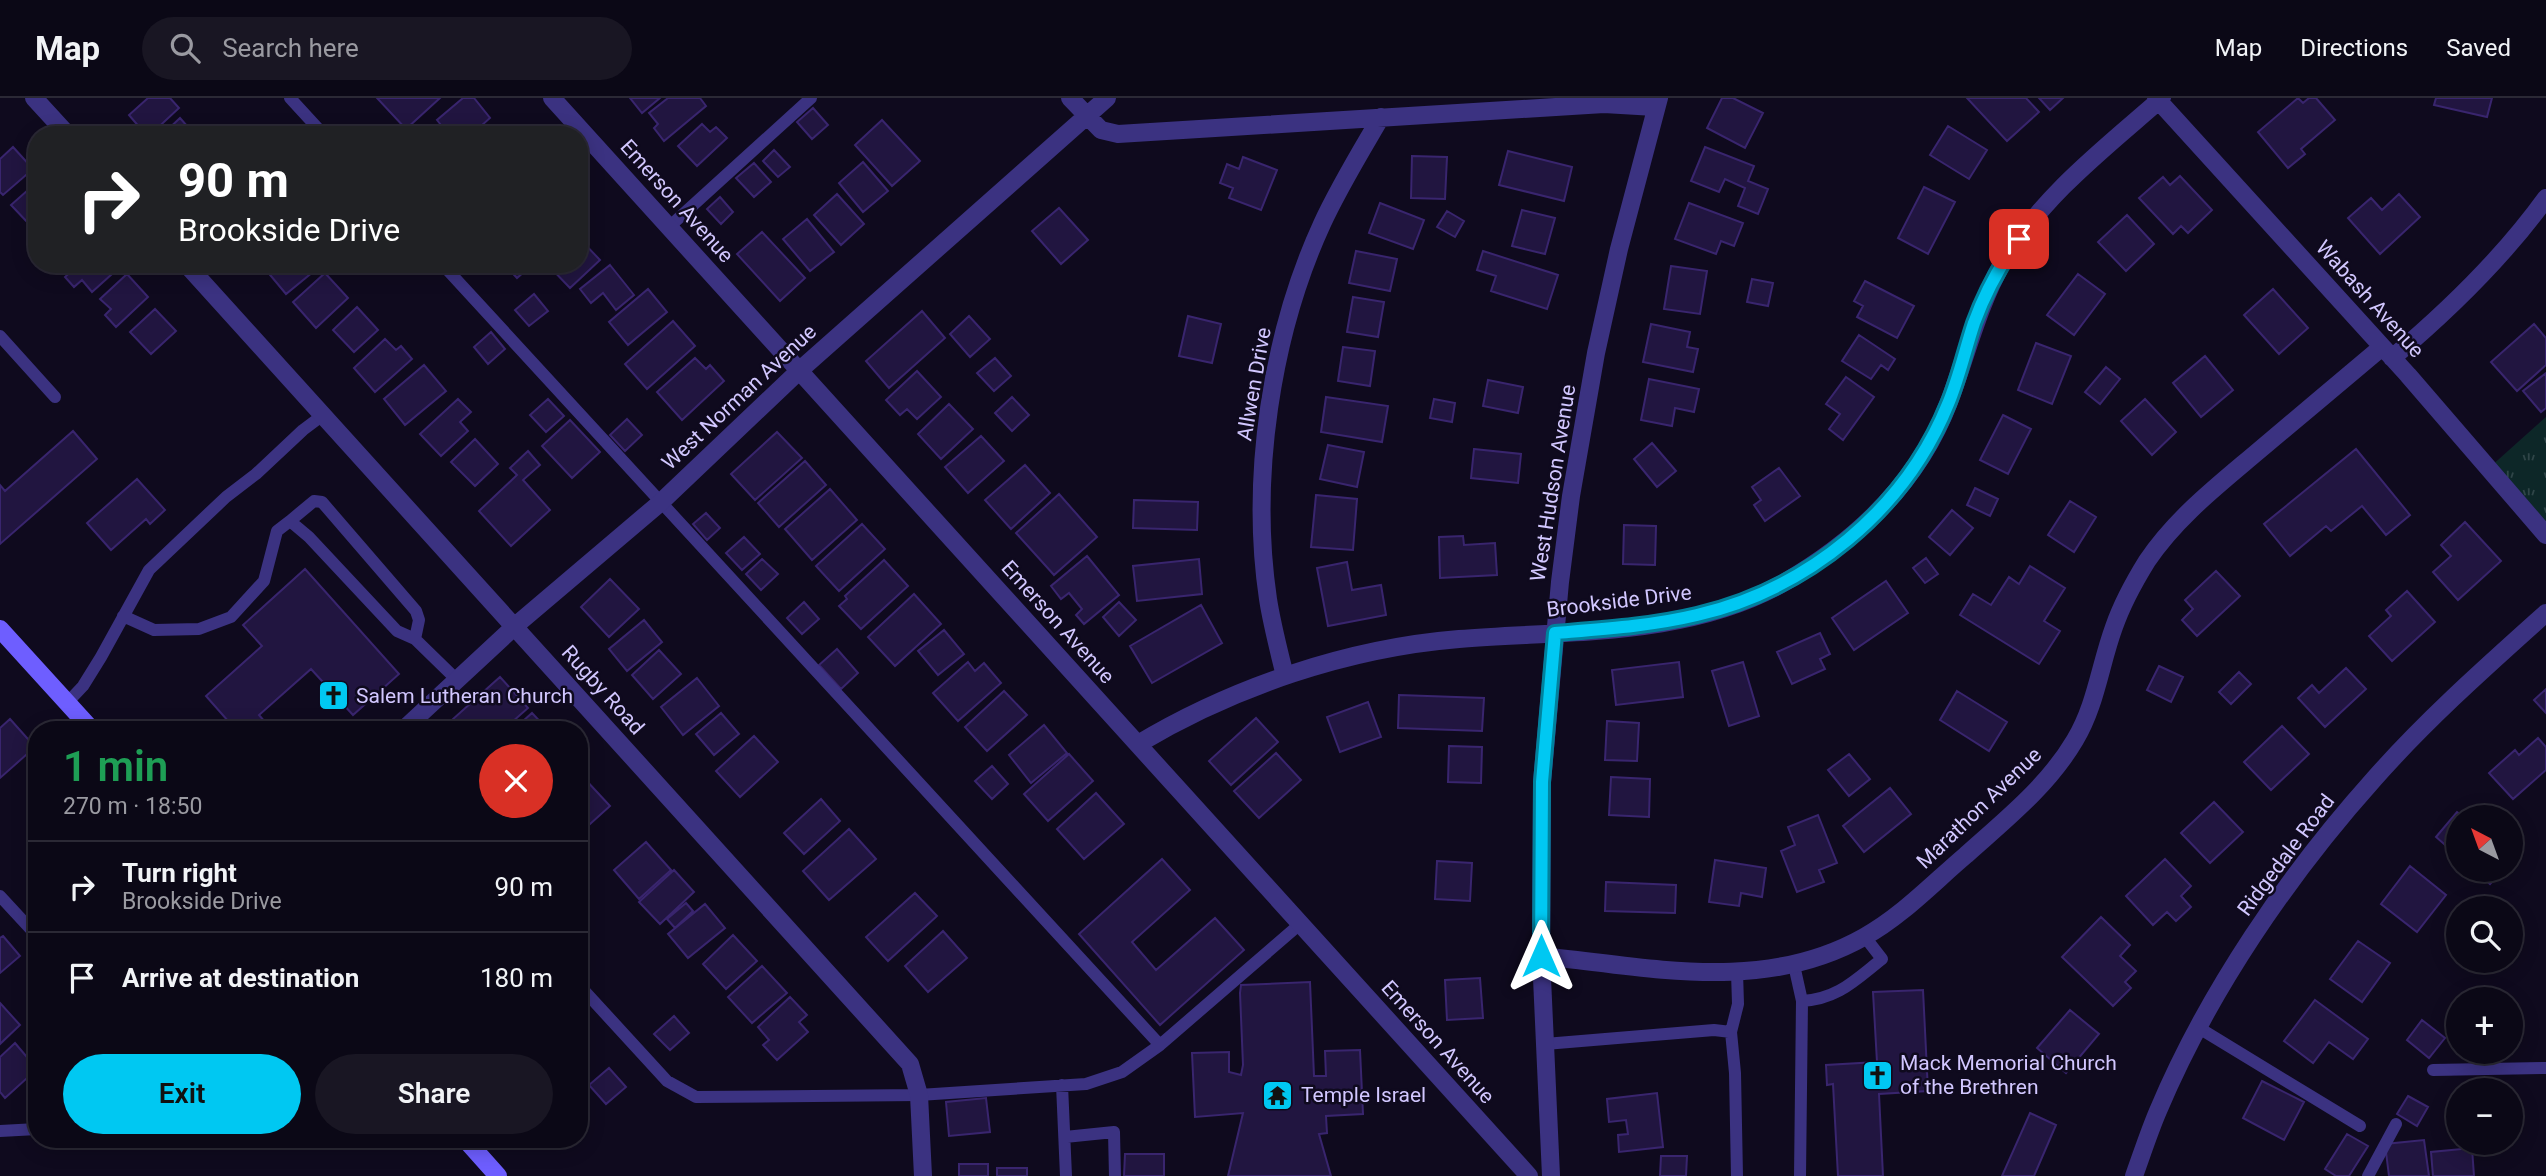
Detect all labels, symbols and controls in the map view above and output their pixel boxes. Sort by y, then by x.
search box [142,17,632,80]
text: Map [35,29,100,68]
icon: search [166,29,204,67]
text: Search here [222,33,359,63]
text: Map [2215,34,2262,62]
text: Directions [2300,34,2408,62]
text: Saved [2446,34,2511,62]
street label: Emerson Avenue [616,135,738,267]
text: 90 m [178,152,289,209]
icon: right [63,154,154,245]
pin [1989,209,2049,269]
text: Brookside Drive [178,211,400,249]
icon: arrive [2000,220,2038,258]
street label: Wabash Avenue [2311,236,2429,362]
street label: West Norman Avenue [657,319,821,475]
street label: Allwen Drive [1232,325,1276,443]
street label: West Hudson Avenue [1526,383,1580,583]
street label: Emerson Avenue [997,556,1119,688]
street label: Brookside Drive [1545,580,1693,622]
street label: Rugby Road [557,641,649,739]
church icon: Salem Lutheran Church [316,679,350,713]
place label: Salem Lutheran Church [356,684,573,708]
text: 1 min [63,742,168,791]
street label: Marathon Avenue [1912,742,2046,874]
button: close [479,744,553,818]
street label: Ridgedale Road [2233,790,2339,920]
text: 270 m · 18:50 [63,793,202,820]
north arrow [2446,805,2524,882]
map controls [2446,805,2523,1155]
text: Turn right [122,858,237,888]
icon: right [63,868,101,906]
text: 90 m [495,872,553,902]
text: Brookside Drive [122,888,282,915]
button: search [2446,896,2523,973]
position arrow [1504,919,1578,993]
icon: arrive [63,959,101,997]
text: Arrive at destination [122,963,359,993]
text: 180 m [480,963,553,993]
street label: Emerson Avenue [1377,976,1499,1108]
button: + [2446,987,2523,1064]
place label: Mack Memorial Church of the Brethren [1900,1051,2117,1099]
button: Exit [63,1054,301,1134]
button: Share [315,1054,553,1134]
church icon: Mack Memorial Church of the Brethren [1860,1058,1894,1092]
temple icon: Temple Israel [1261,1078,1295,1112]
button: − [2446,1078,2523,1155]
place label: Temple Israel [1301,1083,1426,1107]

